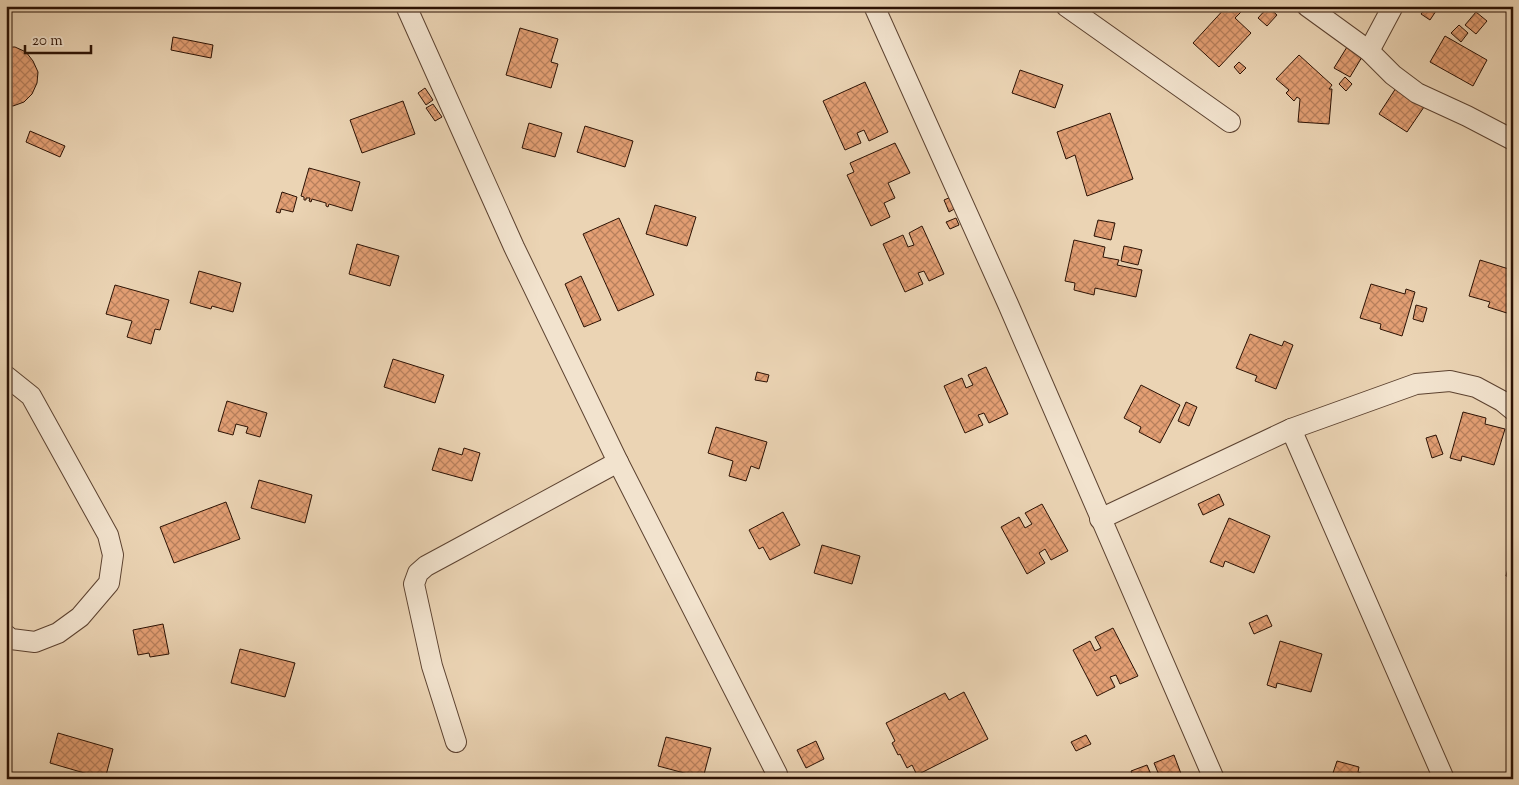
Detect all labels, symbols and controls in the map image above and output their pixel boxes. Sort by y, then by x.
scale bar [25,22,91,54]
text: 20 m [32,31,63,52]

